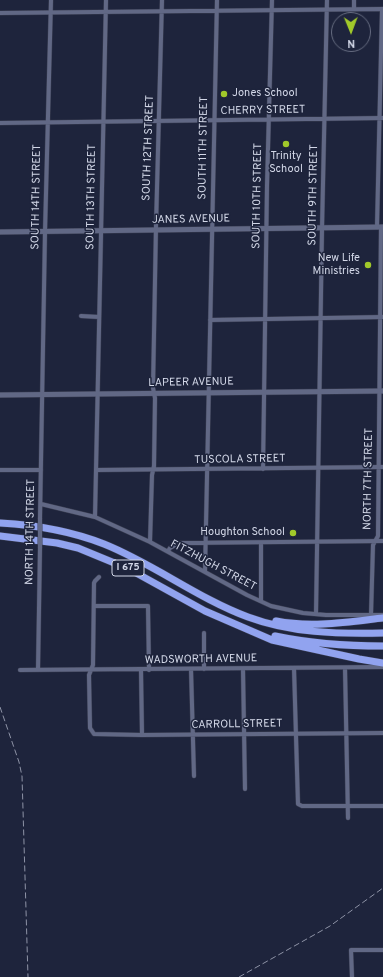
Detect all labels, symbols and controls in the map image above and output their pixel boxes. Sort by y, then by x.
north arrow [331,12,371,52]
text: N [347,36,355,50]
place label: Jones School [232,87,298,101]
marker: Jones School [219,89,229,99]
street label: SOUTH 12TH STREET [141,95,157,201]
street label: SOUTH 11TH STREET [197,96,211,200]
street label: CHERRY STREET [220,104,306,118]
marker: Trinity School [281,139,291,149]
street label: SOUTH 10TH STREET [250,143,266,249]
street label: SOUTH 14TH STREET [29,144,45,250]
street label: SOUTH 13TH STREET [84,144,100,250]
street label: SOUTH 9TH STREET [307,144,321,246]
place label: Trinity School [269,150,303,176]
street label: JANES AVENUE [152,213,230,227]
place label: New Life Ministries [313,252,360,278]
marker: New Life Ministries [363,260,373,270]
street label: LAPEER AVENUE [148,376,234,390]
street label: NORTH 7TH STREET [362,428,376,530]
street label: TUSCOLA STREET [194,453,286,467]
street label: NORTH 14TH STREET [23,479,39,585]
place label: Houghton School [200,526,285,540]
marker: Houghton School [288,528,298,538]
street label: FITZHUGH STREET [168,538,258,594]
road number: I 675 [112,560,144,576]
street label: WADSWORTH AVENUE [145,652,257,668]
street label: CARROLL STREET [191,718,283,732]

